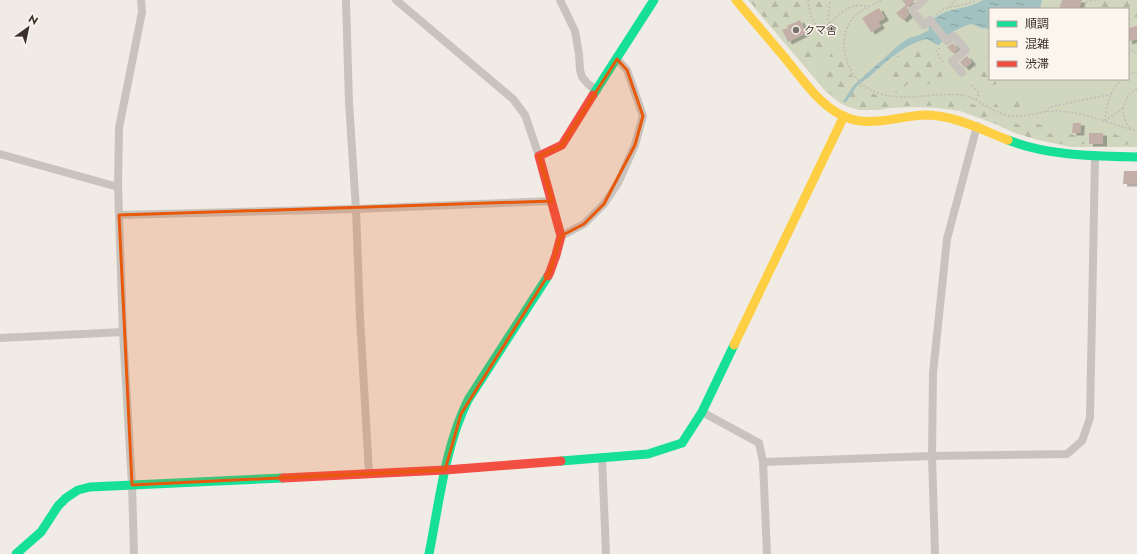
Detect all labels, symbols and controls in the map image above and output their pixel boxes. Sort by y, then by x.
north arrow [8,8,48,48]
legend [989,8,1129,80]
text: N [25,11,41,29]
text: 順調 [1025,15,1049,33]
place label: クマ舎 [804,22,837,38]
marker: クマ舎 [791,25,801,35]
text: 混雑 [1025,35,1049,53]
text: 渋滞 [1025,55,1049,73]

